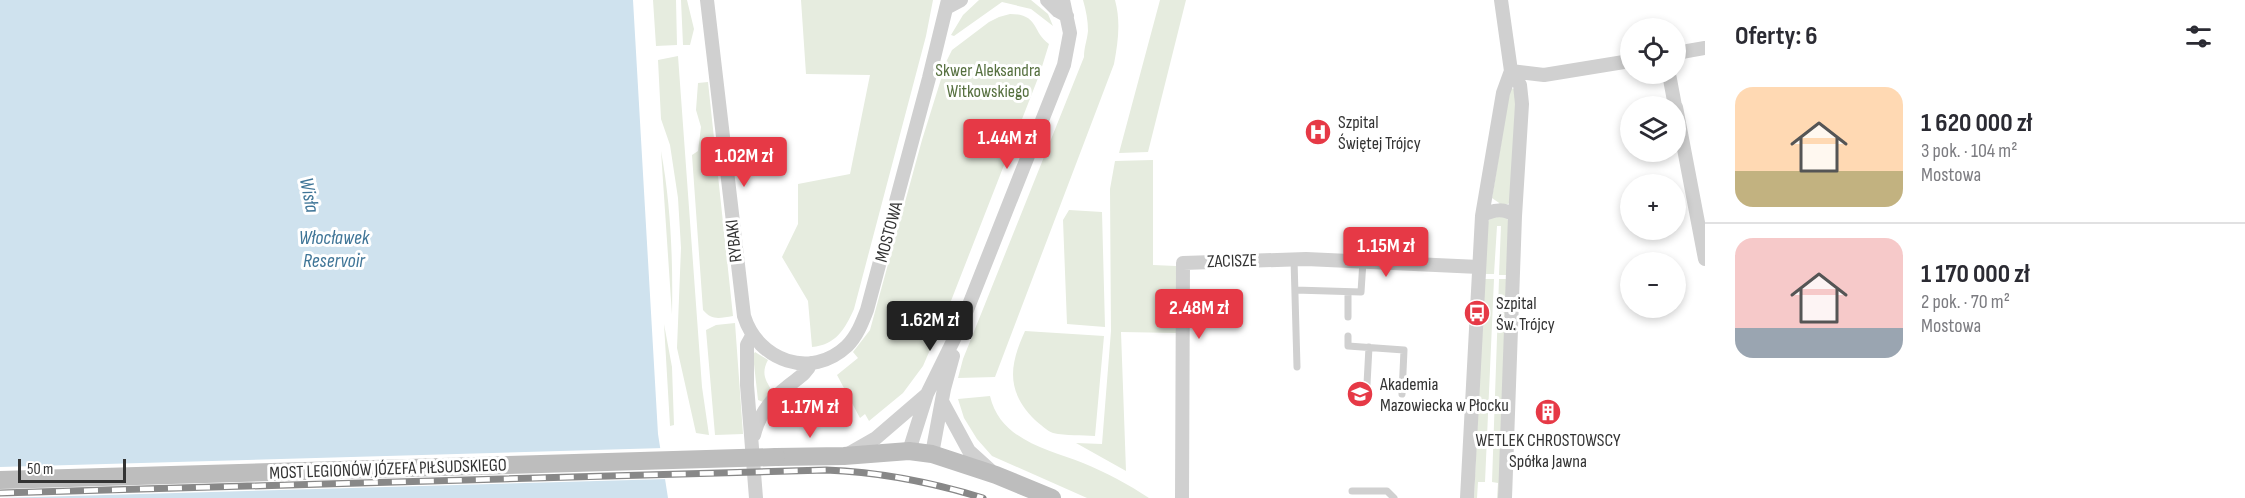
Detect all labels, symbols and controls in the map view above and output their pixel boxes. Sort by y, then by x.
map controls [1620,18,1686,318]
button: locate [1620,18,1686,84]
icon: filters [2182,20,2215,53]
text: Oferty: 6 [1735,21,1818,52]
park label: Skwer Aleksandra Witkowskiego [935,60,1041,102]
button: layers [1620,96,1686,162]
text: 1 620 000 zł [1921,108,2032,139]
icon: home [1783,111,1855,183]
place label: Szpital Świętej Trójcy [1338,112,1421,154]
hospital icon: Szpital Świętej Trójcy [1303,117,1333,147]
pin: 1.44M zł [945,119,1069,170]
text: 1.44M zł [977,126,1037,150]
pin: 1.02M zł [682,137,806,188]
text: 3 pok. · 104 m² [1921,139,2017,163]
text: 1.02M zł [715,144,773,168]
text: Mostowa [1921,163,1981,187]
button: + [1620,174,1686,240]
water label: Wisła [294,175,324,215]
street label: MOSTOWA [871,199,907,265]
street label: RYBAKI [721,219,747,263]
water label: Włocławek Reservoir [299,226,370,273]
pin: 1.15M zł [1324,227,1448,278]
text: 1.15M zł [1357,234,1415,258]
street label: ZACISZE [1207,250,1257,272]
button: − [1620,252,1686,318]
text: 1 170 000 zł [1921,259,2029,290]
icon: home [1783,262,1855,334]
pin: 2.48M zł [1137,289,1261,340]
text: 2 pok. · 70 m² [1921,290,2010,314]
place label: Szpital Św. Trójcy [1496,293,1555,335]
text: 2.48M zł [1169,296,1229,320]
bus stop icon: Szpital Św. Trójcy [1462,298,1492,328]
pin: 1.62M zł [868,301,992,352]
text: 1.62M zł [901,308,959,332]
text: Mostowa [1921,314,1981,338]
place label: Akademia Mazowiecka w Płocku [1379,374,1509,416]
school or university icon: Akademia Mazowiecka w Płocku [1345,379,1375,409]
pin: 1.17M zł [748,388,872,439]
text: 1.17M zł [781,395,839,419]
building icon: WETLEK CHROSTOWSCY Spółka Jawna [1533,397,1563,427]
place label: WETLEK CHROSTOWSCY Spółka Jawna [1475,430,1621,472]
street label: MOST LEGIONÓW JÓZEFA PIŁSUDSKIEGO [269,454,507,484]
scale bar [18,456,126,484]
text: 50 m [27,460,53,479]

